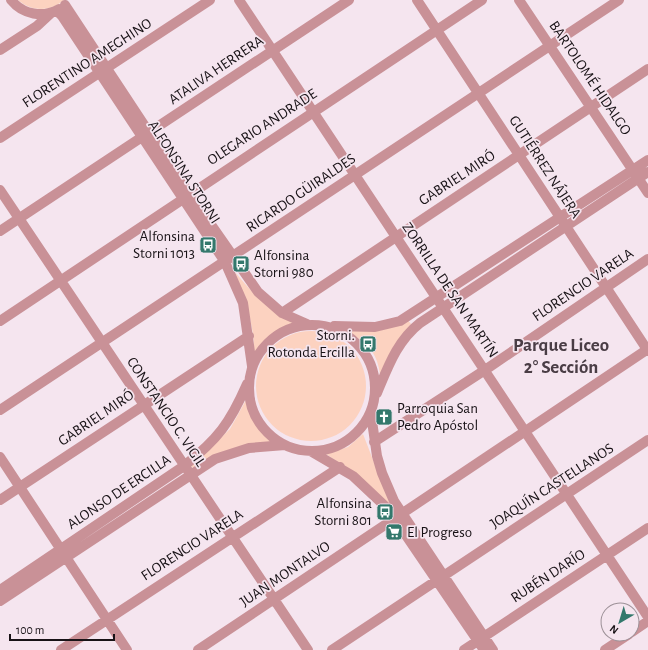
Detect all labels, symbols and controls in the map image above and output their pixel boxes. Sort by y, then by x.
street label: FLORENTINO AMEGHINO [20,16,154,110]
street label: BARTOLOMÉ HIDALGO [546,17,635,138]
street label: ATALIVA HERRERA [166,33,266,107]
street label: OLEGARIO ANDRADE [205,86,319,168]
street label: GUTIÉRREZ NÁJERA [506,112,586,221]
street label: ALFONSINA STORNI [145,118,223,226]
street label: GABRIEL MIRÓ [415,146,498,208]
street label: RICARDO GÜIRALDES [243,149,358,235]
street label: ZORRILLA DE SAN MARTÍN [399,219,502,360]
place label: Alfonsina Storni 1013 [133,229,195,261]
bus stop icon: Alfonsina Storni 1013 [198,235,218,255]
street label: FLORENCIO VARELA [530,246,636,324]
place label: Alfonsina Storni 980 [254,248,314,280]
bus stop icon: Alfonsina Storni 980 [231,254,251,274]
place label: Storni. Rotonda Ercilla [267,328,355,360]
bus stop icon: Storni. Rotonda Ercilla [358,334,378,354]
district label: Parque Liceo 2° Sección [513,336,609,377]
street label: CONSTANCIO C. VIGIL [124,355,209,470]
street label: GABRIEL MIRÓ [54,386,137,449]
place label: Parroquia San Pedro Apóstol [397,401,478,433]
church icon: Parroquia San Pedro Apóstol [374,407,394,427]
street label: JOAQUÍN CASTELLANOS [487,439,616,531]
street label: ALONSO DE ERCILLA [65,452,174,532]
place label: Alfonsina Storni 801 [314,496,372,528]
bus stop icon: Alfonsina Storni 801 [375,502,395,522]
street label: FLORENCIO VARELA [138,506,246,583]
supermarket icon: El Progreso [384,522,404,542]
place label: El Progreso [407,525,472,540]
street label: JUAN MONTALVO [237,538,333,610]
street label: RUBÉN DARÍO [507,545,588,605]
north arrow [600,602,640,642]
scale bar [10,616,114,642]
text: N [608,623,621,636]
text: 100 m [16,624,44,636]

